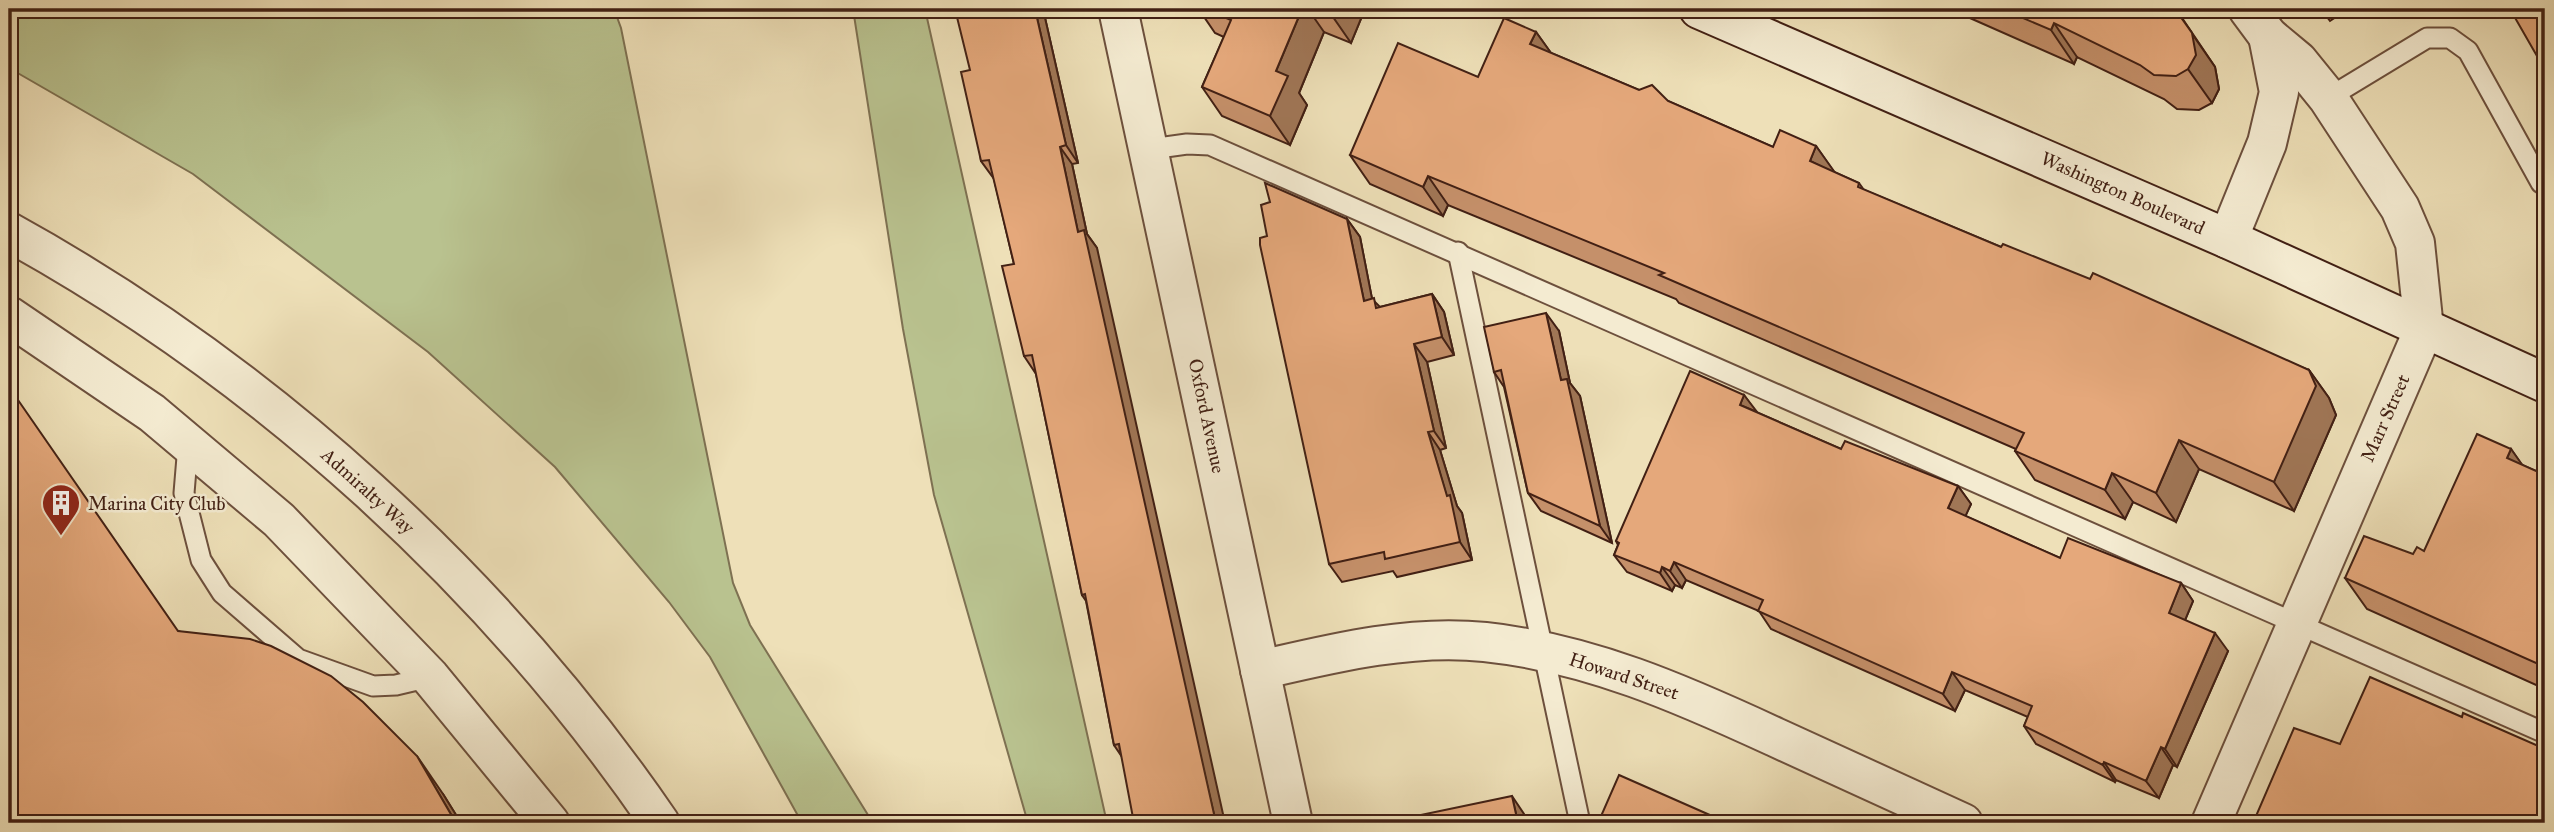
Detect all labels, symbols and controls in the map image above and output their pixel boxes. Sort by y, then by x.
street label: Washington Boulevard [2037,147,2209,241]
street label: Oxford Avenue [1184,357,1230,475]
street label: Marr Street [2356,371,2415,465]
street label: Admiralty Way [316,443,420,539]
building icon: Marina City Club [40,482,82,537]
place label: Marina City Club [88,492,226,515]
street label: Howard Street [1566,647,1682,705]

